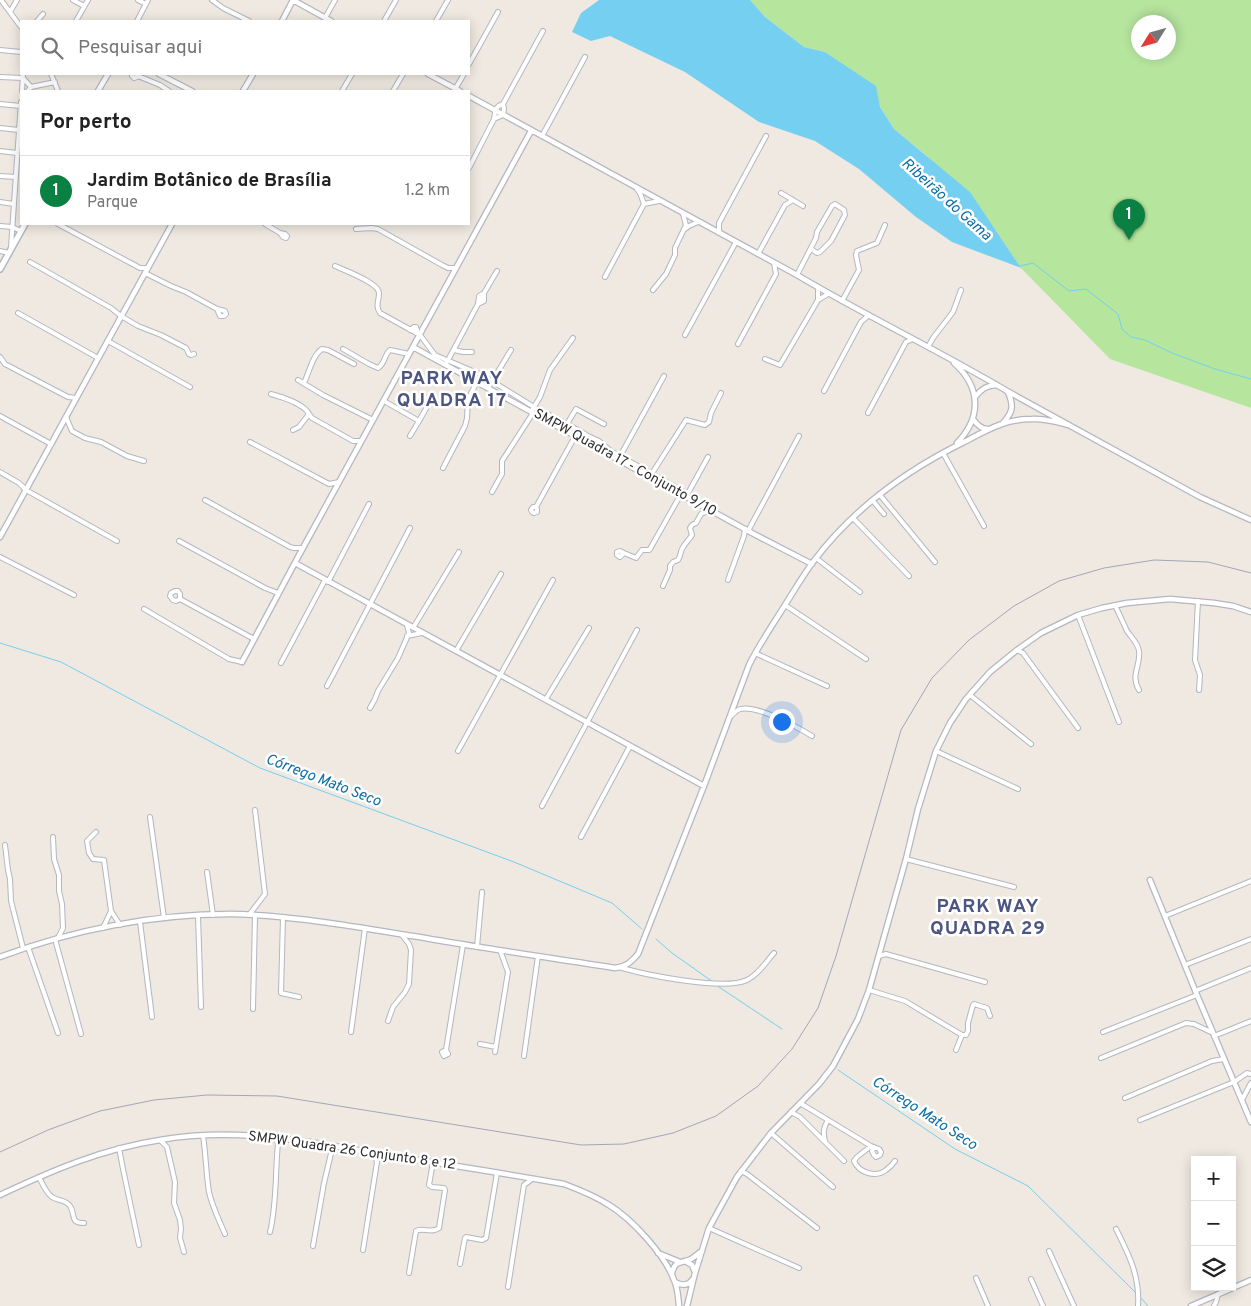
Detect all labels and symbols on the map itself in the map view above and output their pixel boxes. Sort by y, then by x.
north arrow [1131,15,1176,60]
water label: Ribeirão do Gama [897,155,995,246]
pin: 1 [1113,199,1145,240]
district label: PARK WAY QUADRA 17 [397,367,507,413]
street label: SMPW Quadra 17 - Conjunto 9/10 [531,406,719,520]
your location [769,709,795,735]
water label: Córrego Mato Seco [263,750,383,812]
district label: PARK WAY QUADRA 29 [930,895,1046,941]
water label: Córrego Mato Seco [868,1073,980,1155]
street label: SMPW Quadra 26 Conjunto 8 e 12 [247,1128,457,1174]

